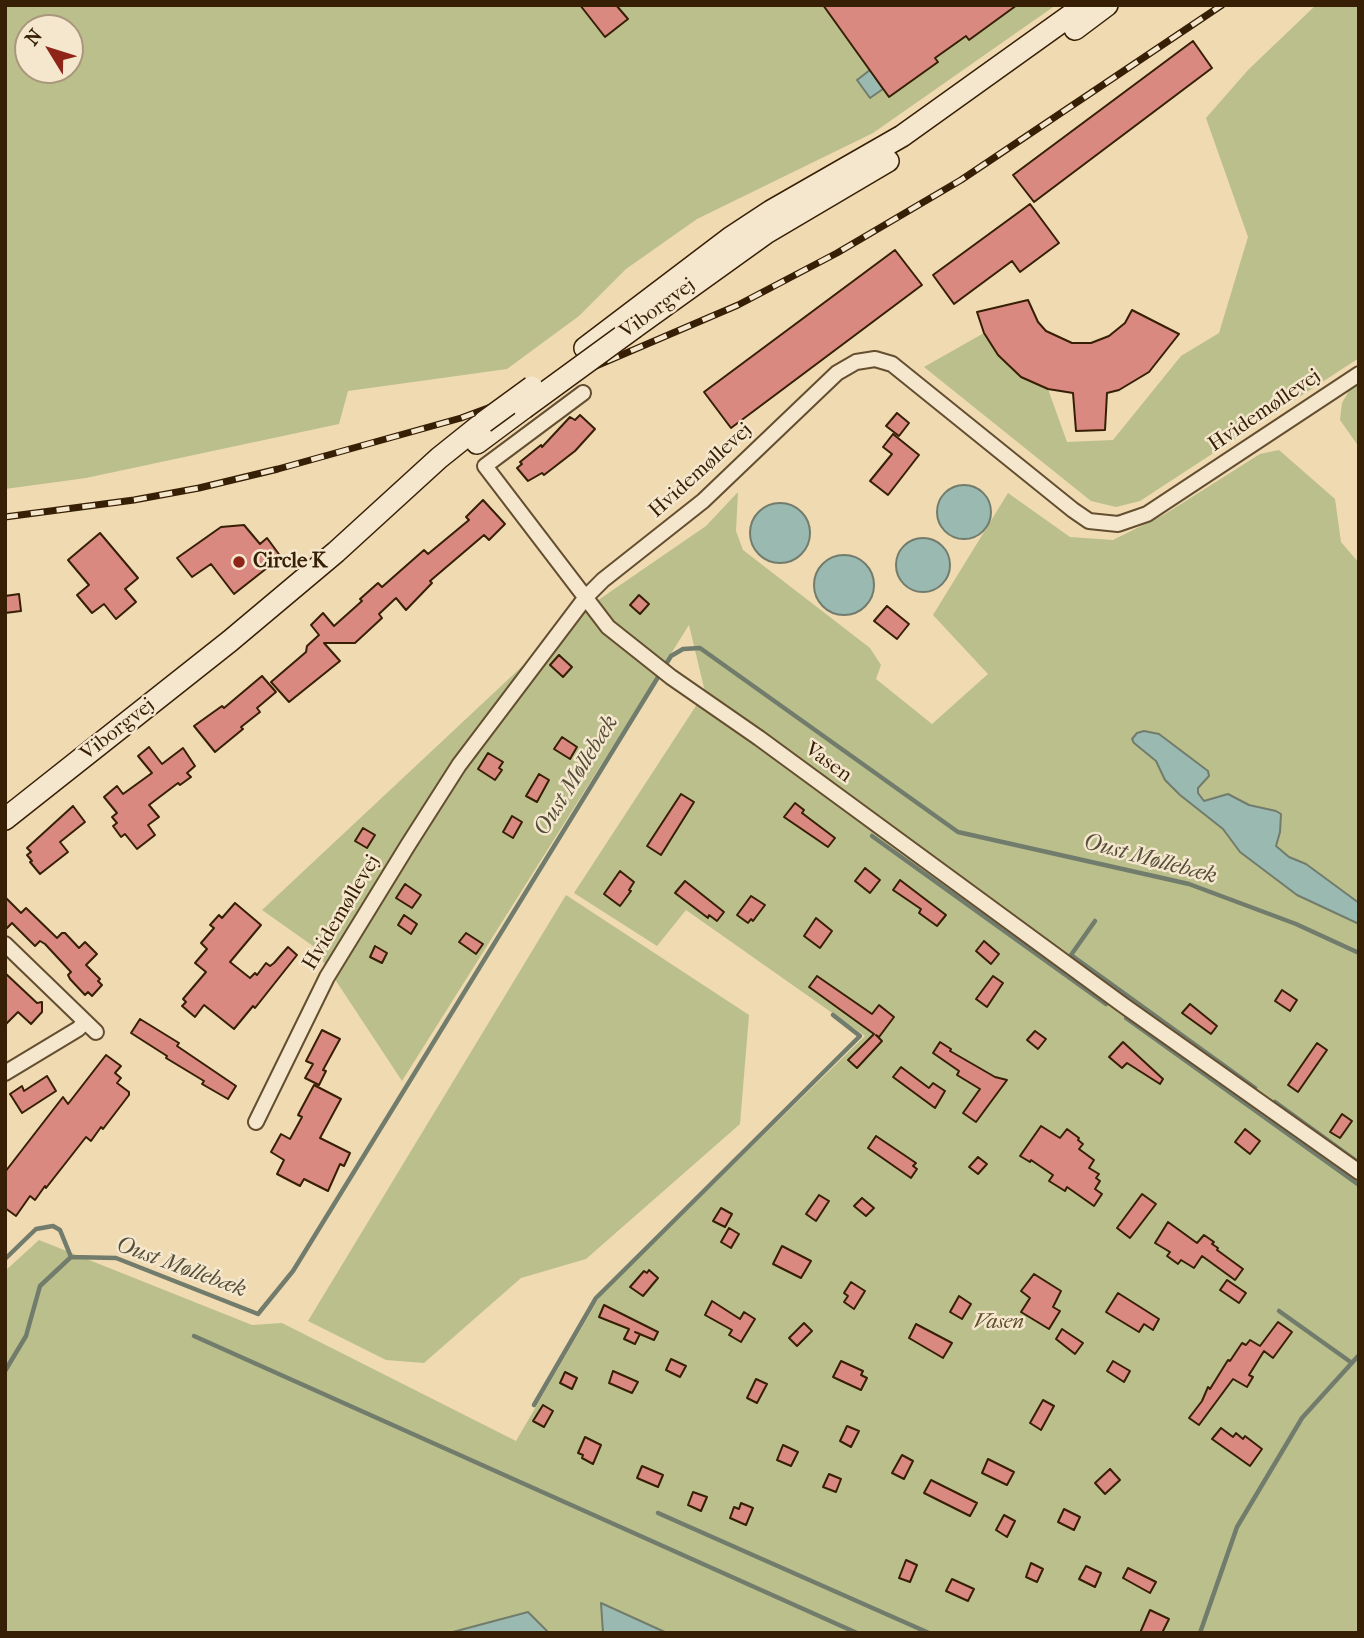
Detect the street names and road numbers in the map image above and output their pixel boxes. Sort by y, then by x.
street label: Viborgvej [615,273,701,345]
street label: Hvidemøllevej [1204,364,1326,458]
street label: Hvidemøllevej [644,418,758,524]
street label: Viborgvej [76,693,160,767]
street label: Vasen [799,737,857,789]
street label: Hvidemøllevej [298,851,386,975]

